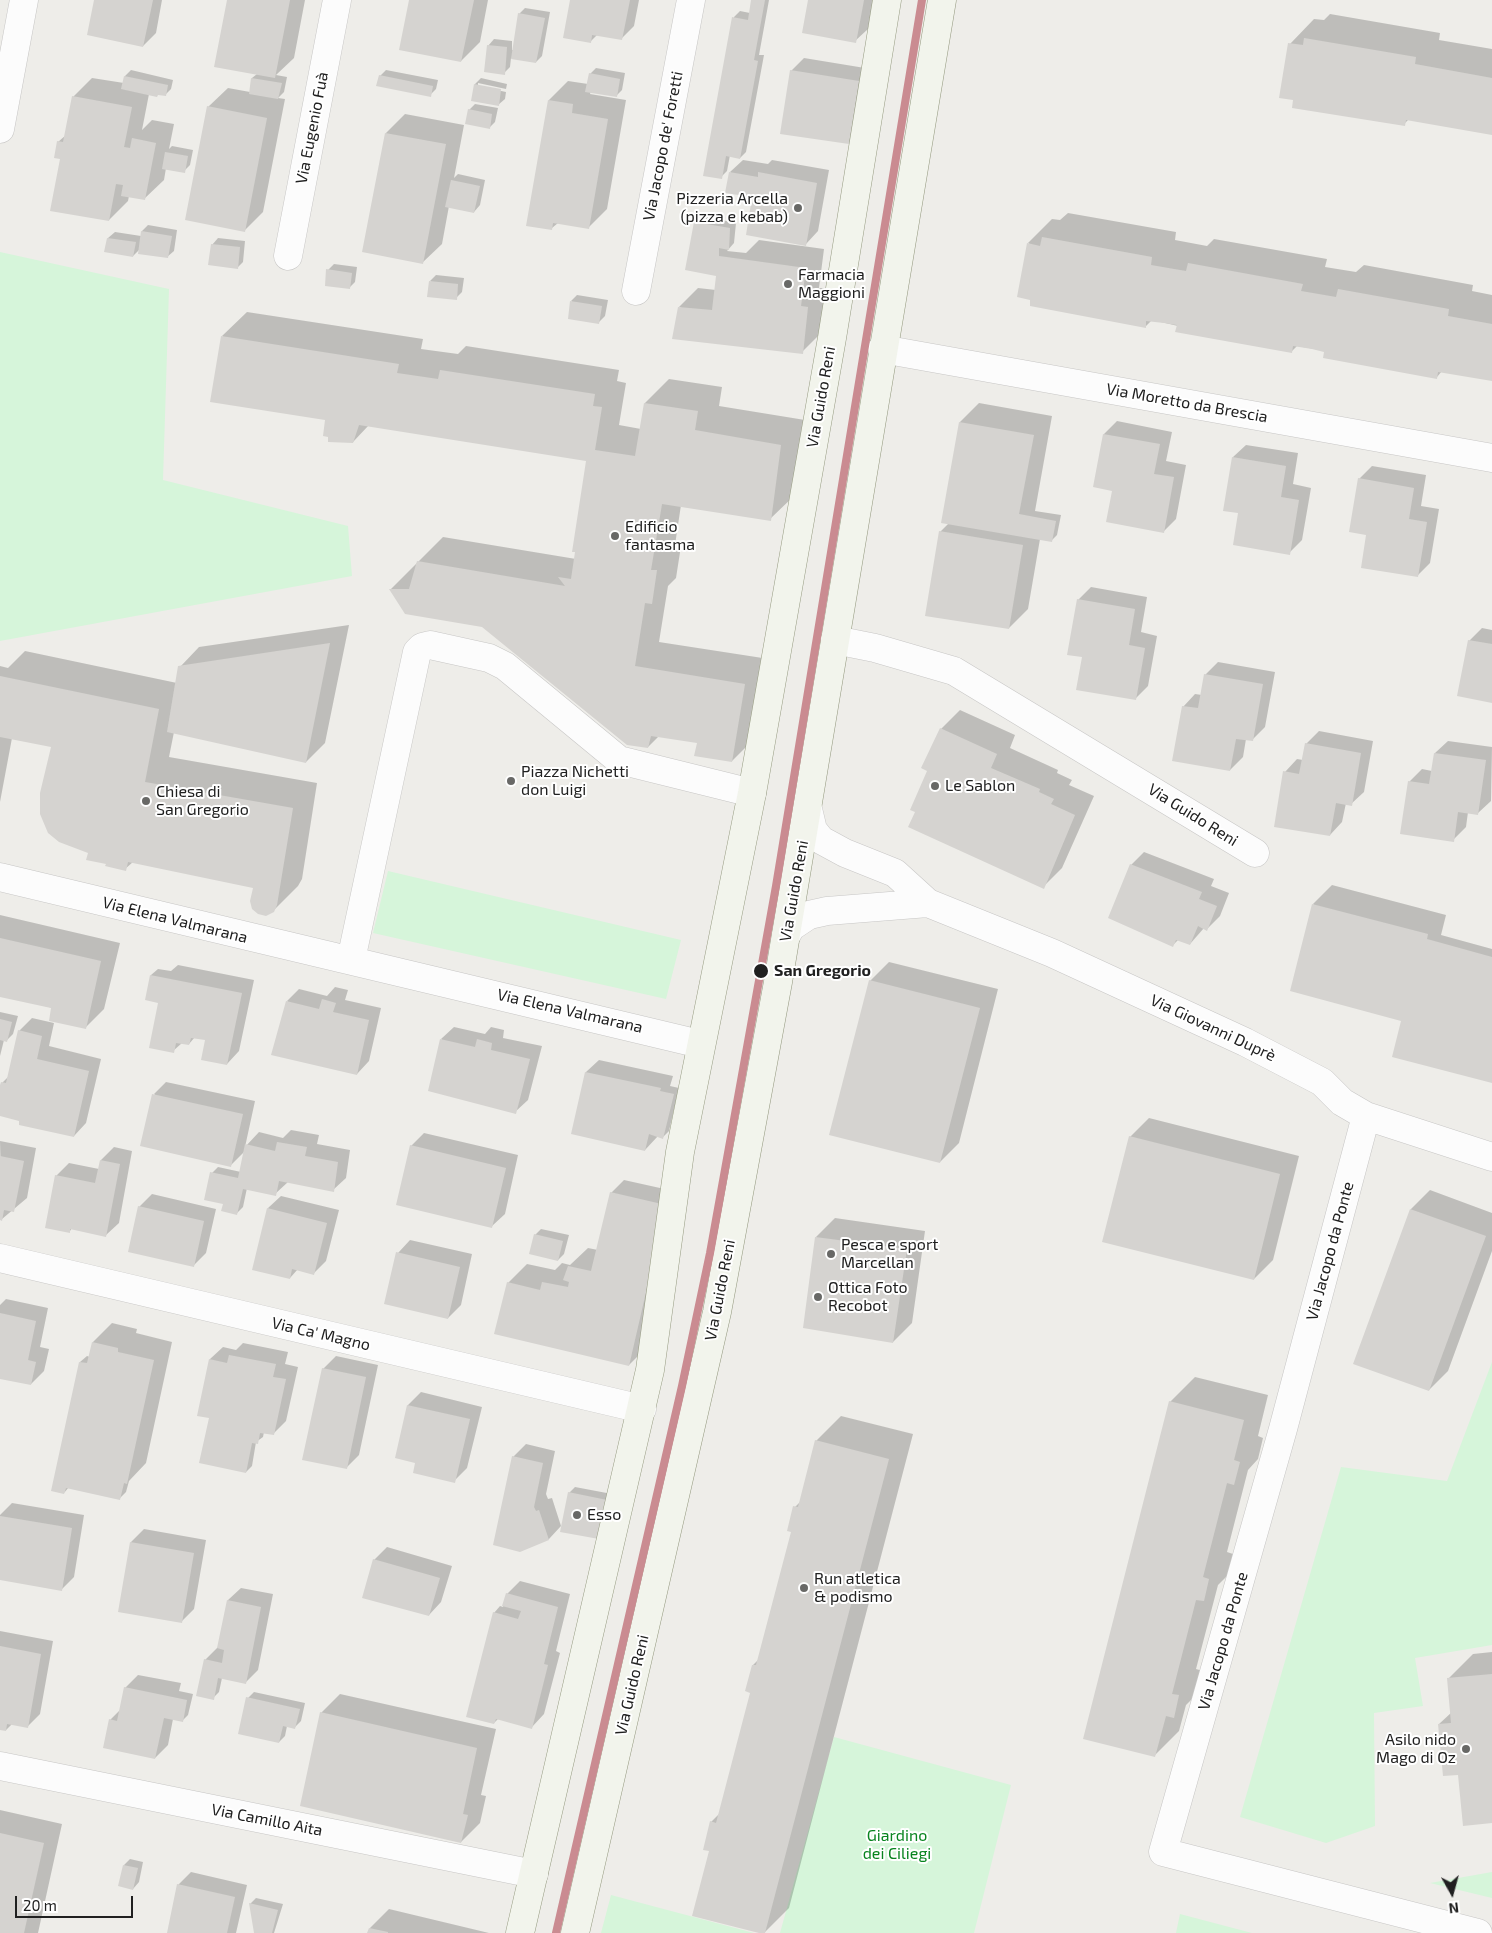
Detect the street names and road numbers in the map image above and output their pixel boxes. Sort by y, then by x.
street label: Via Eugenio Fuà [292,70,332,186]
street label: Via Jacopo de' Foretti [639,70,687,222]
street label: Via Guido Reni [803,345,839,449]
street label: Via Moretto da Brescia [1105,379,1269,427]
street label: Via Guido Reni [1144,780,1242,850]
street label: Via Guido Reni [776,839,812,943]
street label: Via Elena Valmarana [100,893,250,947]
street label: Via Elena Valmarana [495,985,645,1037]
street label: Via Giovanni Duprè [1147,991,1279,1065]
street label: Via Jacopo da Ponte [1302,1179,1358,1323]
street label: Via Guido Reni [701,1238,739,1342]
street label: Via Ca' Magno [270,1313,372,1355]
street label: Via Jacopo da Ponte [1194,1570,1252,1712]
street label: Via Guido Reni [611,1633,653,1737]
street label: Via Camillo Aita [210,1800,324,1840]

